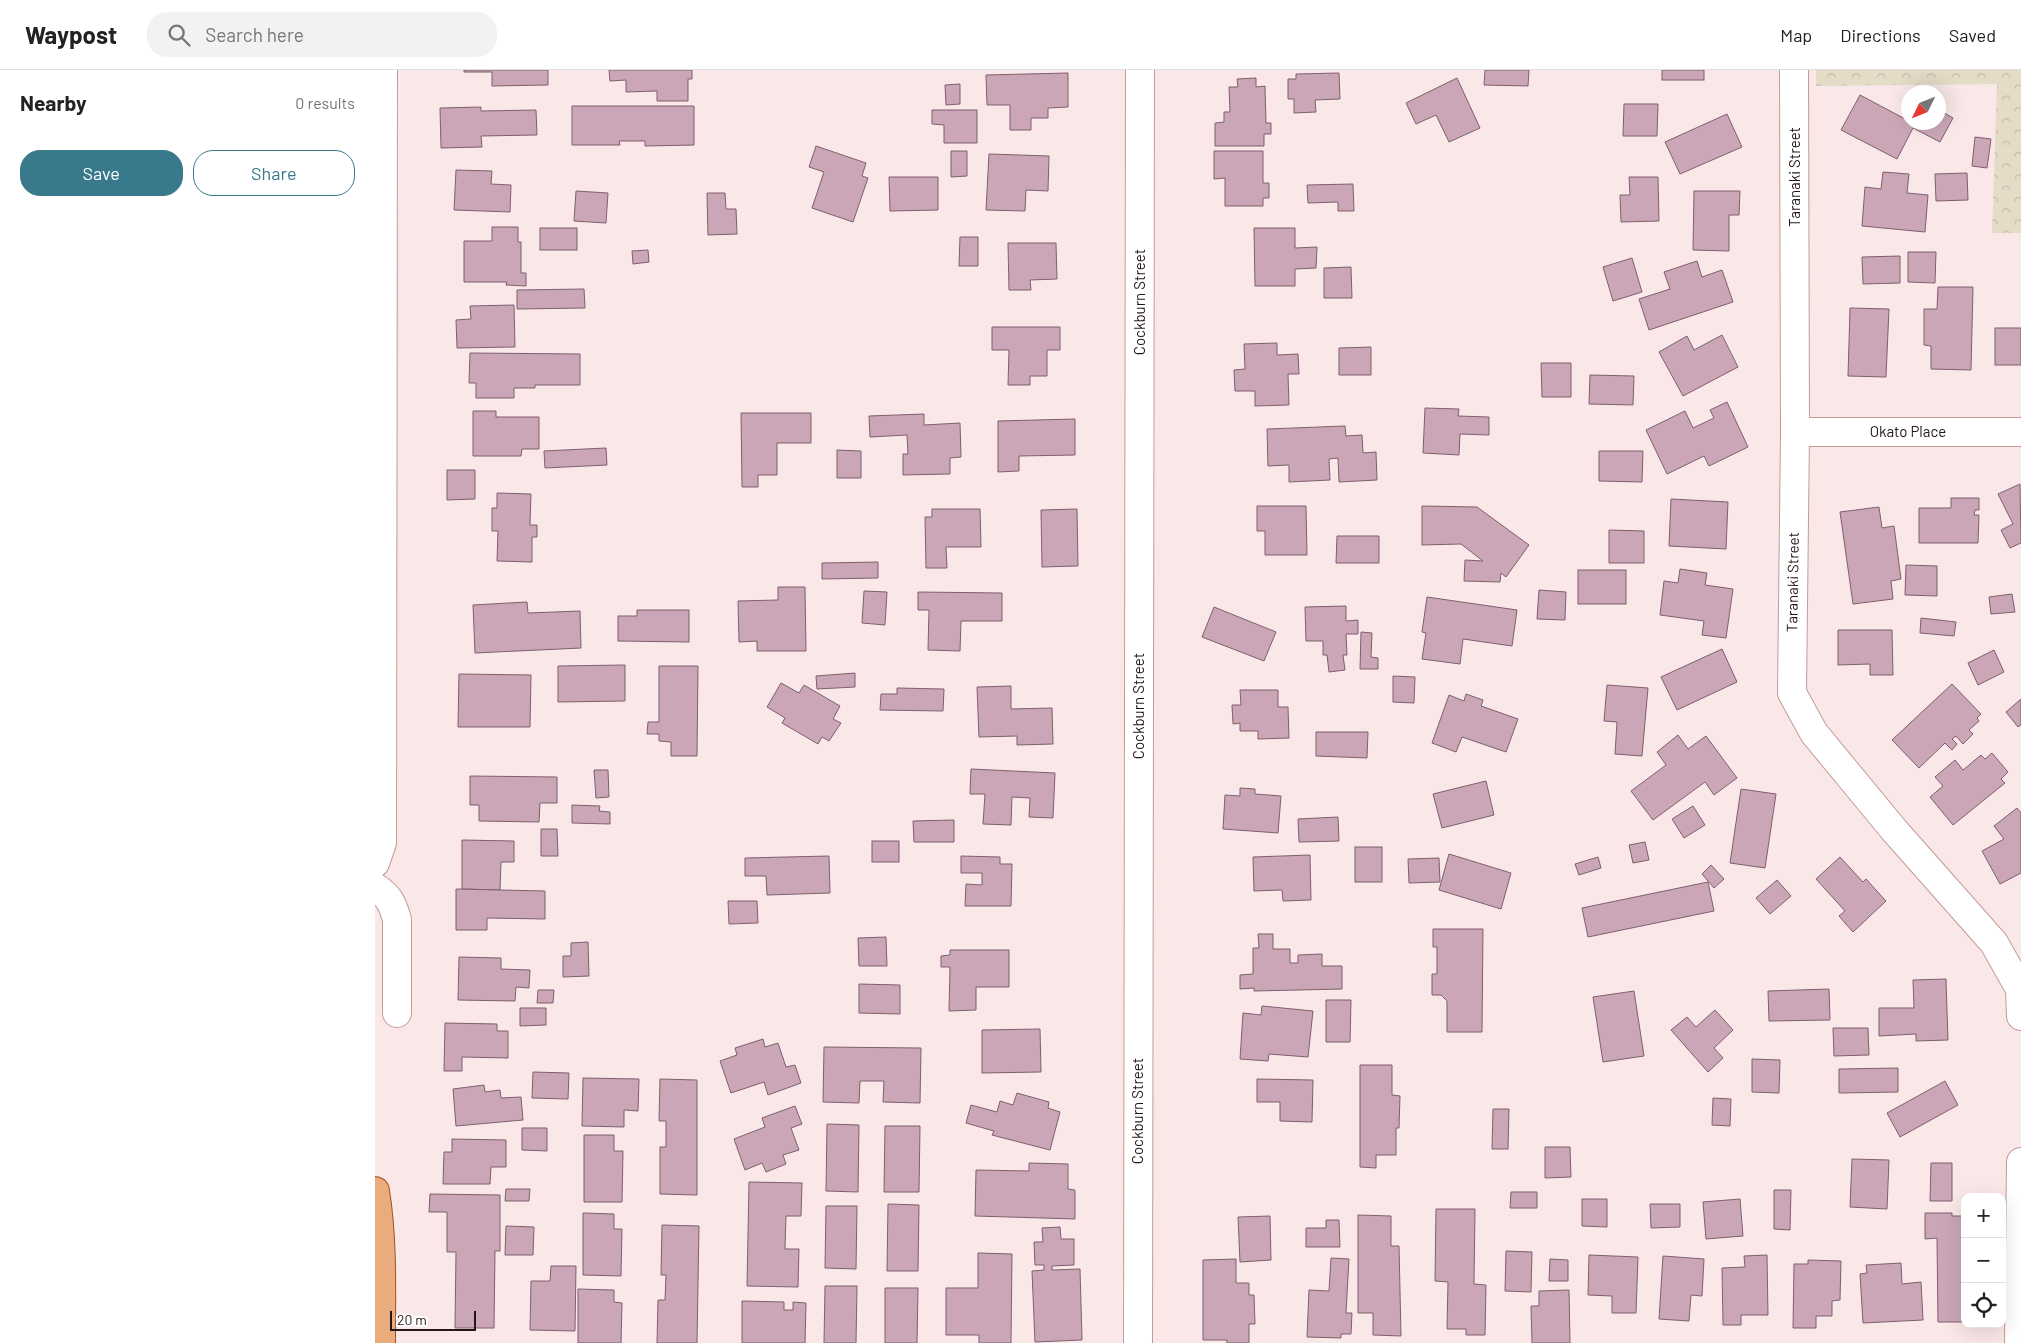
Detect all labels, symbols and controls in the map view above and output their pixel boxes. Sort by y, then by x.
search box [147,12,497,57]
text: Waypost [25,20,117,49]
icon: search [165,21,193,49]
text: Search here [205,23,304,46]
text: Map [1780,24,1812,46]
text: Directions [1840,24,1921,46]
text: Saved [1949,24,1996,46]
north arrow [1901,85,1946,130]
text: Nearby [20,90,86,115]
text: 0 results [295,93,355,112]
street label: Taranaki Street [1785,127,1803,227]
button: Save [20,150,183,196]
button: Share [193,150,355,196]
street label: Cockburn Street [1130,249,1148,355]
street label: Okato Place [1870,422,1946,440]
street label: Taranaki Street [1782,532,1802,632]
street label: Cockburn Street [1129,653,1147,759]
street label: Cockburn Street [1128,1058,1146,1164]
map controls [1961,1193,2006,1328]
button: + [1961,1193,2006,1238]
button: − [1961,1238,2006,1283]
button: locate [1961,1283,2006,1328]
scale bar [390,1308,476,1331]
text: 20 m [397,1311,427,1328]

